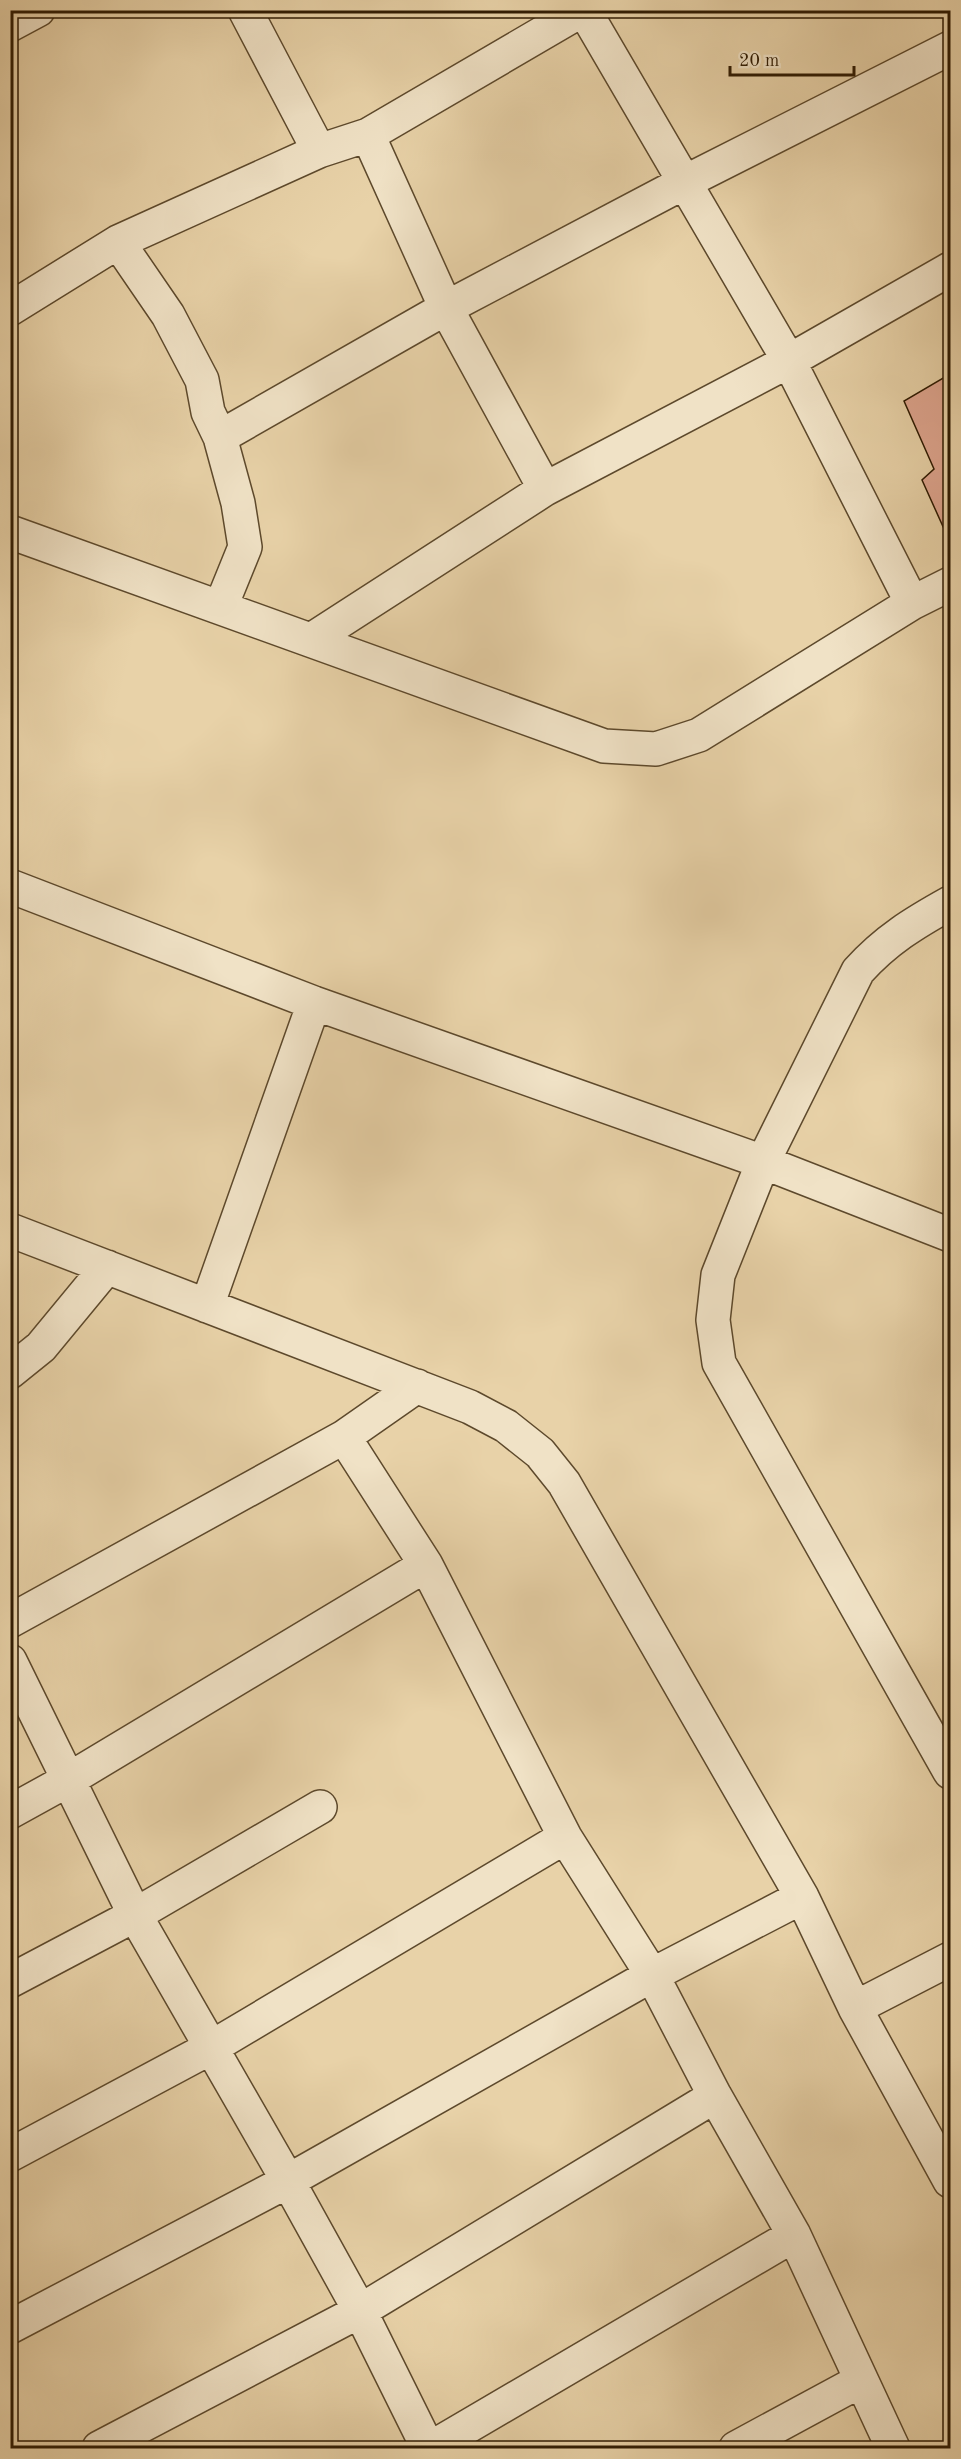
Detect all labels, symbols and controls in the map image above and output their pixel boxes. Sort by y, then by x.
scale bar [730,39,854,77]
text: 20 m [739,52,779,70]

